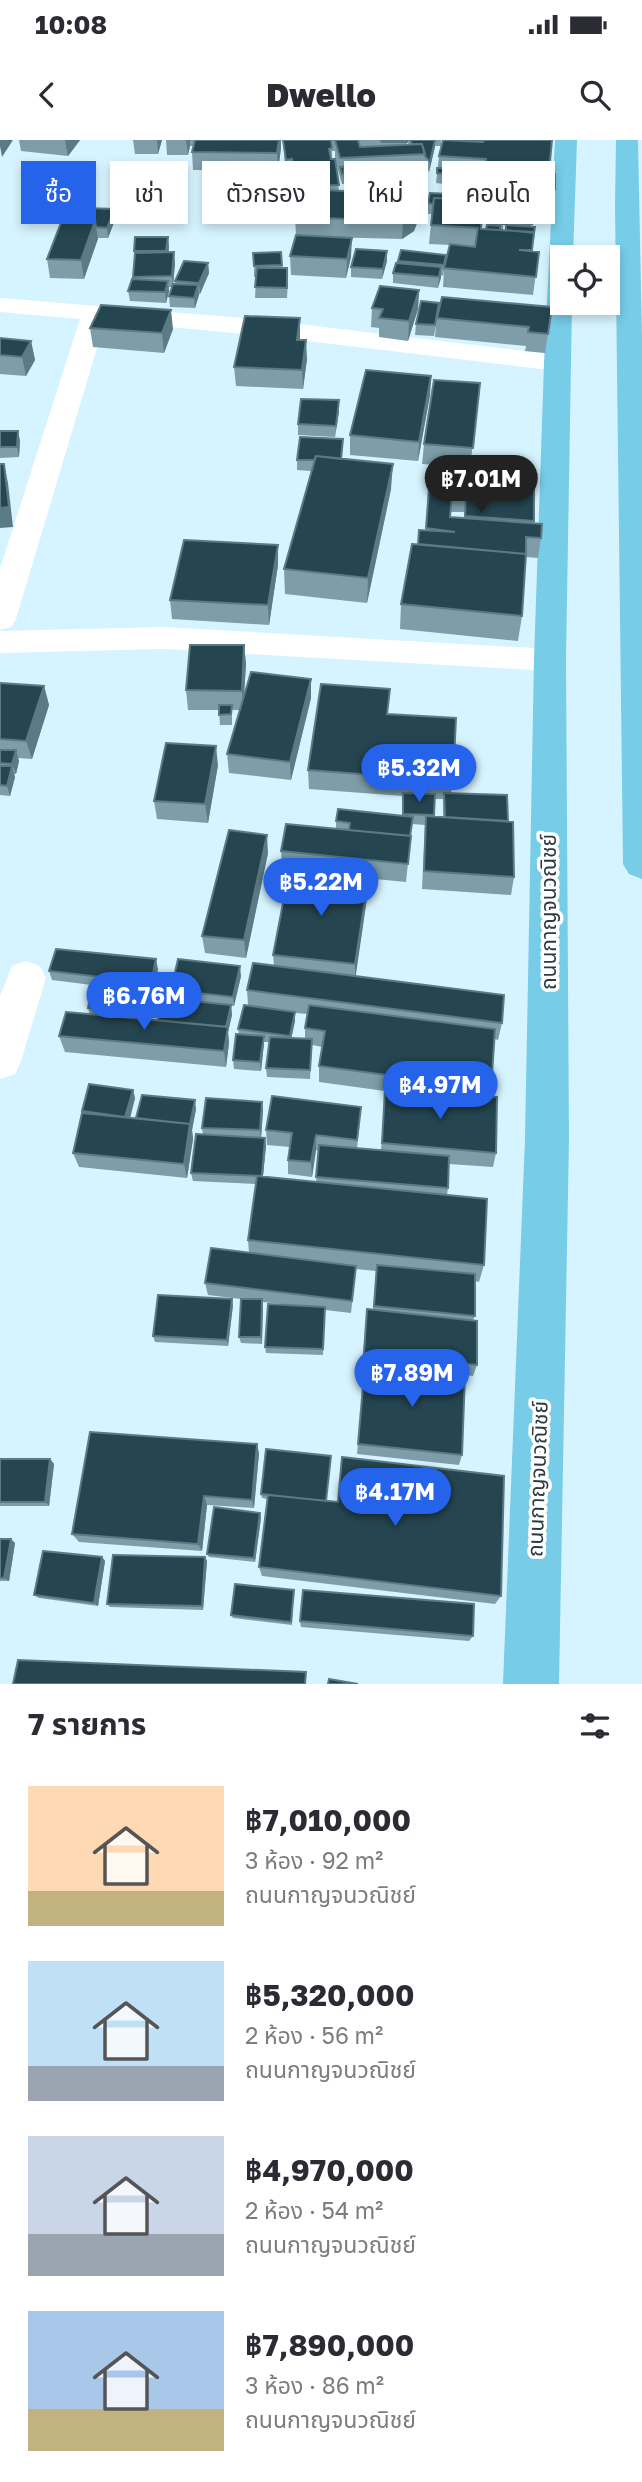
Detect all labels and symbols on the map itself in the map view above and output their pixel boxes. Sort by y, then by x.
pin: ฿7.01M [424,456,538,515]
pin: ฿5.32M [362,744,476,804]
street label: ถนนกาญจนวณิชย์ [535,834,561,990]
pin: ฿5.22M [264,858,378,918]
pin: ฿6.76M [87,972,201,1032]
pin: ฿4.97M [383,1062,497,1121]
pin: ฿7.89M [355,1350,469,1409]
street label: ถนนกาญจนวณิชย์ [521,1400,553,1557]
pin: ฿4.17M [338,1468,452,1528]

